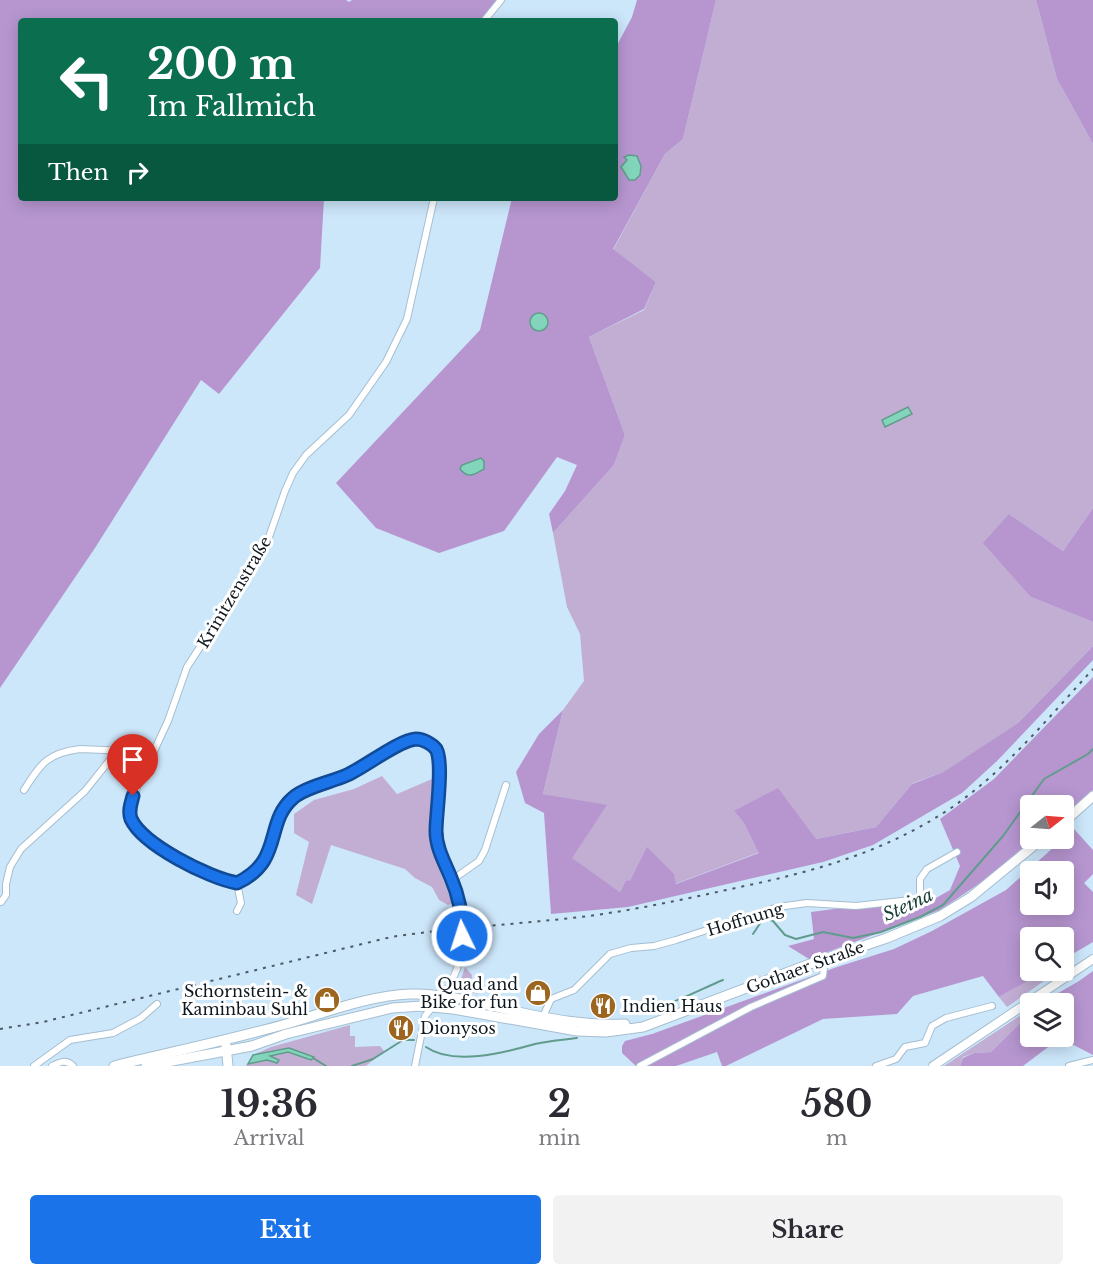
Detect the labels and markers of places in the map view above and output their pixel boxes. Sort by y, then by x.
pin [107,734,158,796]
place label: Quad and Bike for fun [420,974,518,1012]
shop icon: Quad and Bike for fun [523,978,553,1008]
place label: Schornstein- & Kaminbau Suhl [181,981,308,1019]
shop icon: Schornstein- & Kaminbau Suhl [312,985,342,1015]
restaurant icon: Indien Haus [588,991,618,1021]
place label: Indien Haus [622,996,722,1016]
restaurant icon: Dionysos [386,1013,416,1043]
place label: Dionysos [420,1018,496,1038]

